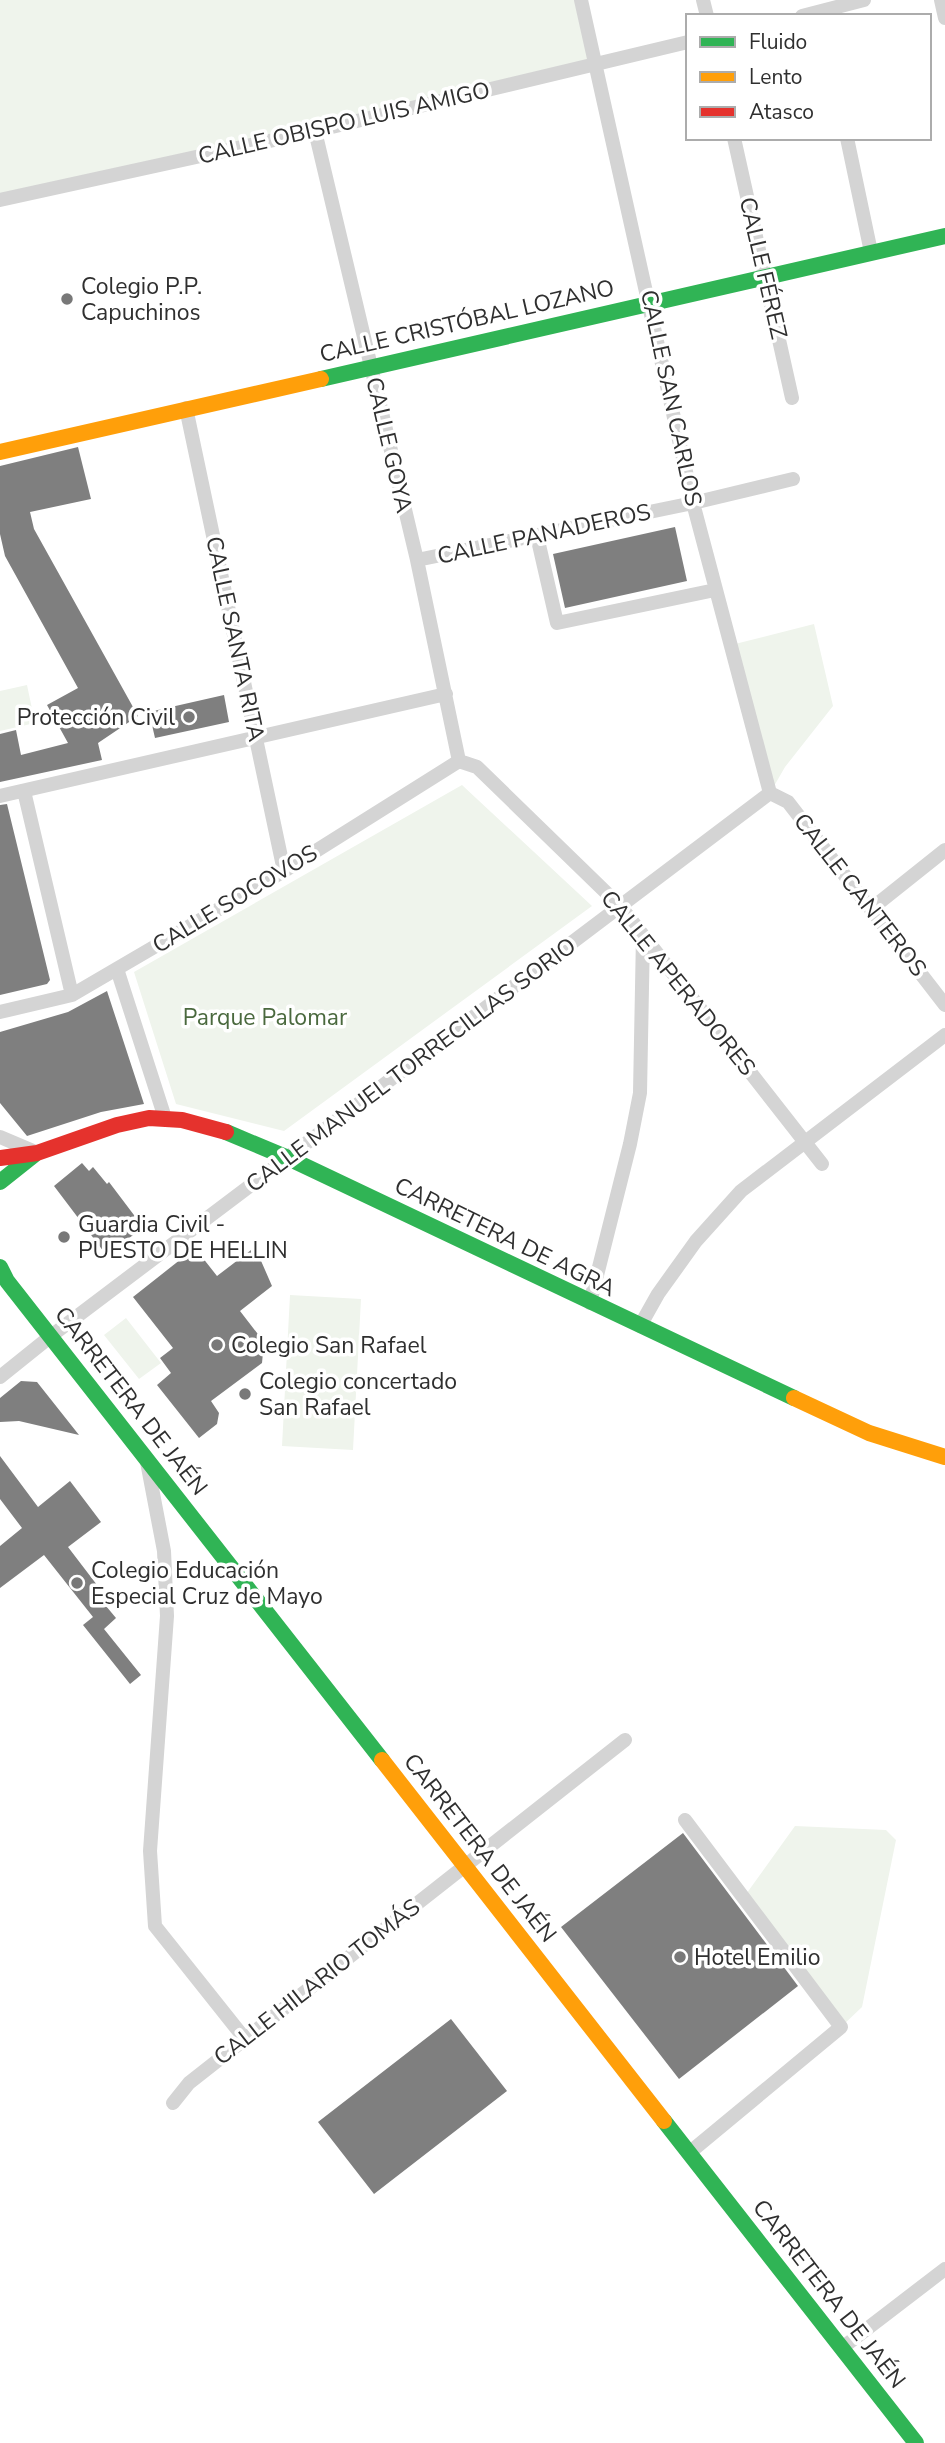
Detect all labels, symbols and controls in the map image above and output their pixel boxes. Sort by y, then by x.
legend [686,14,931,140]
text: Fluido [749,28,807,56]
text: Lento [749,63,802,91]
street label: CALLE OBISPO LUIS AMIGO [195,74,493,172]
text: Atasco [749,98,814,126]
street label: CALLE FÉREZ [732,194,794,342]
place label: Colegio P.P. Capuchinos [81,271,202,328]
street label: CALLE CRISTÓBAL LOZANO [317,272,617,370]
street label: CALLE SAN CARLOS [633,287,709,509]
marker: Colegio P.P. Capuchinos [59,291,75,307]
street label: CALLE GOYA [358,374,420,516]
street label: CALLE PANADEROS [435,496,653,572]
street label: CALLE SANTA RITA [198,534,272,745]
place label: Protección Civil [17,702,175,733]
marker: Protección Civil [181,709,197,725]
street label: CALLE CANTEROS [786,807,934,983]
street label: CALLE SOCOVOS [147,837,323,961]
street label: CALLE APERADORES [594,884,762,1082]
street label: CALLE MANUEL TORRECILLAS SORIO [240,930,582,1200]
park label: Parque Palomar [183,1002,348,1033]
street label: CARRETERA DE AGRA [389,1170,621,1304]
place label: Guardia Civil - PUESTO DE HELLIN [78,1209,288,1266]
marker: Guardia Civil - PUESTO DE HELLIN [56,1229,72,1245]
street label: CARRETERA DE JAÉN [47,1300,215,1502]
place label: Colegio San Rafael [231,1330,427,1361]
marker: Colegio San Rafael [209,1337,225,1353]
place label: Colegio concertado San Rafael [259,1366,457,1423]
marker: Colegio concertado San Rafael [237,1386,253,1402]
place label: Colegio Educación Especial Cruz de Mayo [91,1555,323,1612]
marker: Colegio Educación Especial Cruz de Mayo [69,1575,85,1591]
street label: CARRETERA DE JAÉN [396,1747,564,1949]
street label: CALLE HILARIO TOMÁS [207,1892,427,2072]
place label: Hotel Emilio [694,1942,820,1973]
marker: Hotel Emilio [672,1949,688,1965]
street label: CARRETERA DE JAÉN [745,2193,913,2395]

